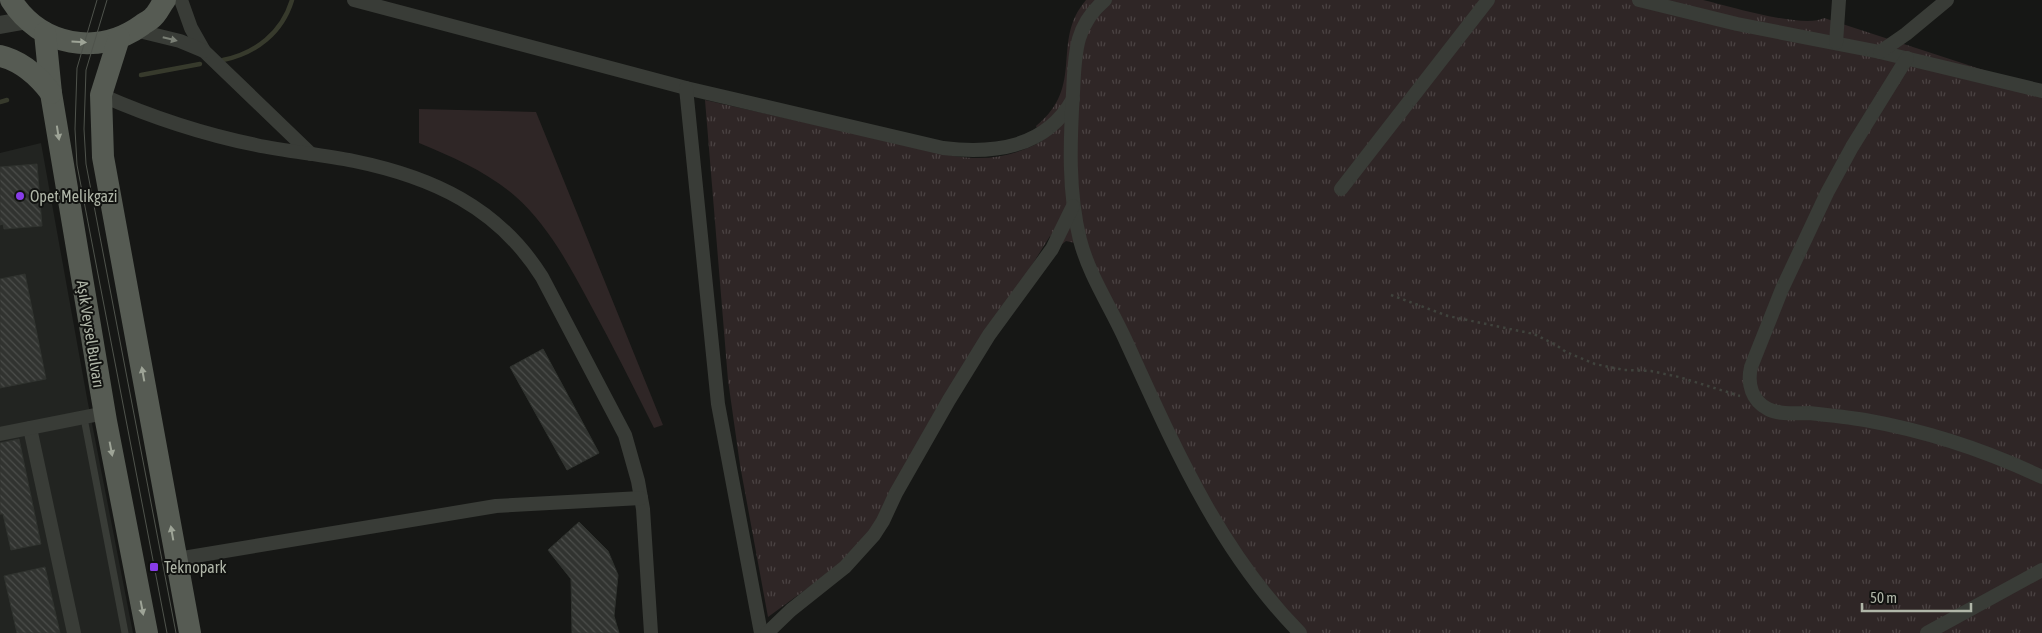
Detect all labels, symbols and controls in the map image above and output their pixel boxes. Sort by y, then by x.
one-way arrow [162,35,177,43]
one-way arrow [72,39,88,47]
one-way arrow [54,125,62,141]
place label: Opet Melikgazi [30,187,117,206]
marker: Opet Melikgazi [14,190,26,202]
street label: Aşık Veysel Bulvarı [73,279,108,389]
one-way arrow [138,365,146,381]
one-way arrow [108,441,116,457]
one-way arrow [168,525,176,541]
place label: Teknopark [164,558,226,577]
marker: Teknopark [148,561,160,573]
scale bar [1862,580,1971,612]
text: 50 m [1870,589,1897,606]
one-way arrow [139,600,147,616]

